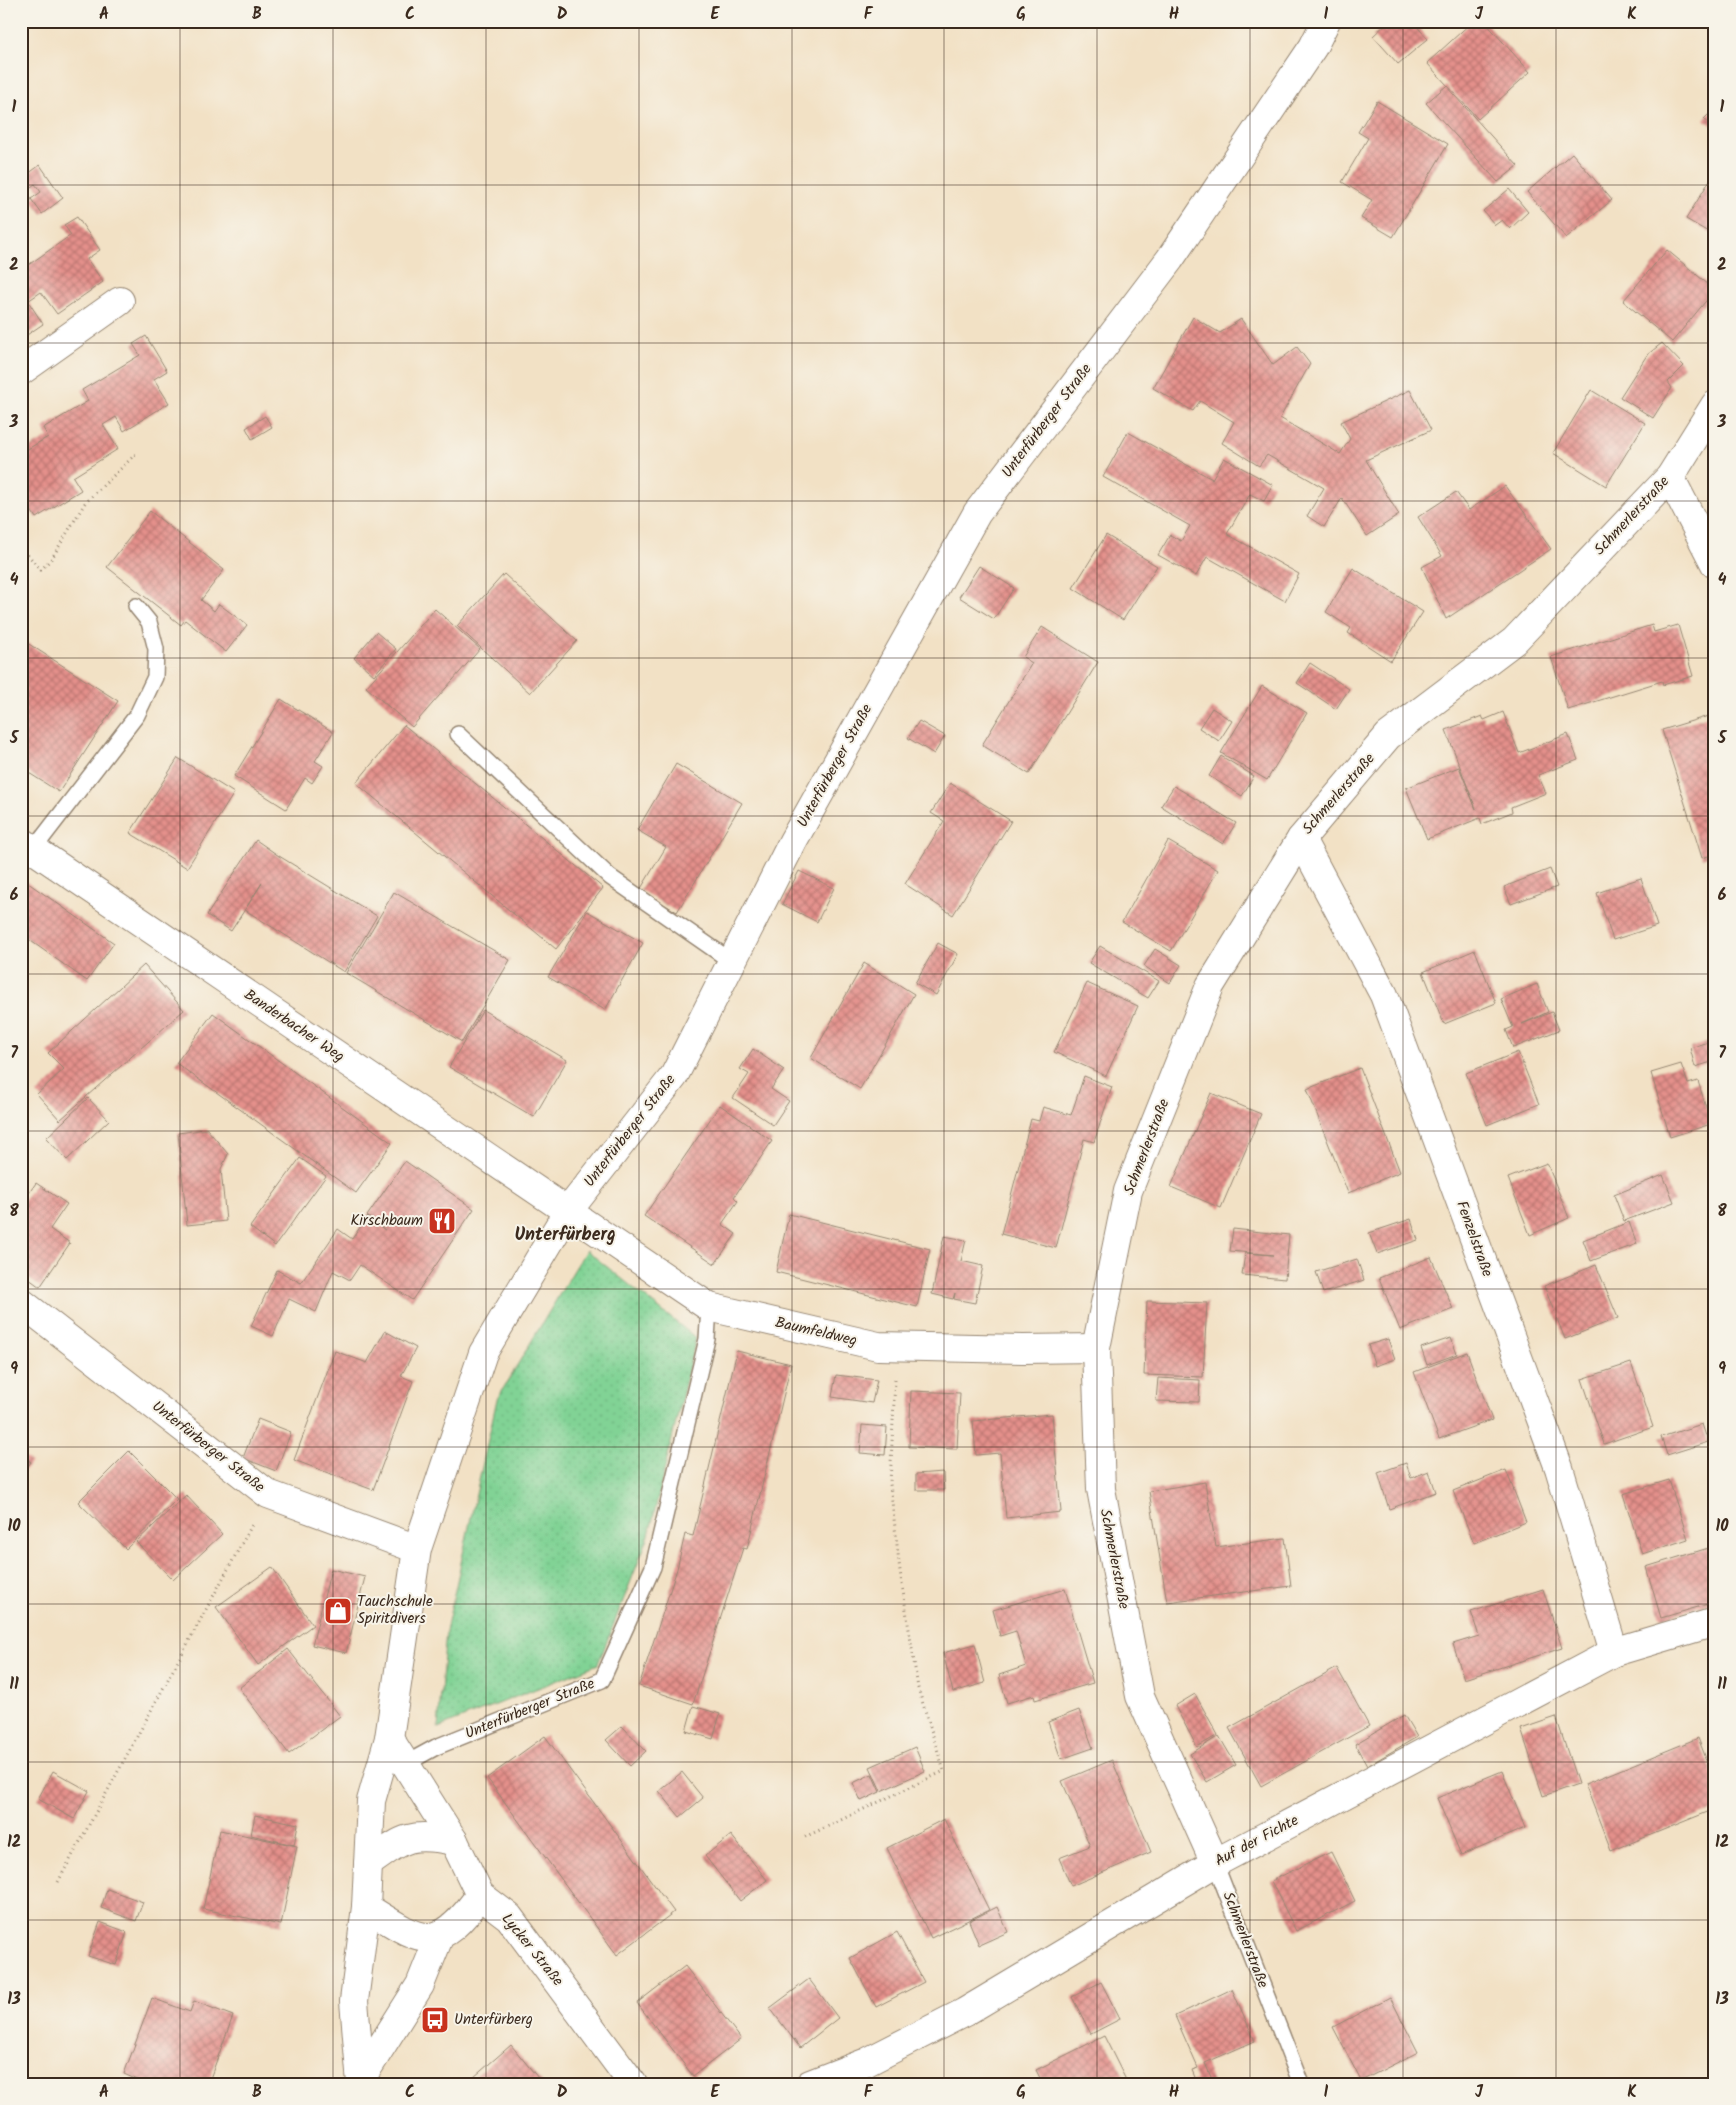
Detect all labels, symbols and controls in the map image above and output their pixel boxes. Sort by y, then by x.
text: A [99,2,109,27]
text: B [252,2,262,27]
text: C [405,2,415,27]
text: D [557,2,568,27]
text: E [711,2,721,27]
text: F [864,2,874,27]
text: G [1016,2,1026,27]
text: H [1169,2,1179,27]
text: I [1324,2,1329,27]
text: J [1475,2,1484,27]
text: K [1627,2,1637,27]
text: 1 [12,95,17,120]
text: 1 [1720,95,1725,120]
text: 2 [9,253,19,278]
text: 2 [1717,253,1727,278]
street label: Unterfürberger Straße [996,358,1098,483]
text: 3 [9,410,19,435]
text: 3 [1717,410,1727,435]
street label: Schmerlerstraße [1589,471,1676,561]
text: 4 [10,568,19,593]
text: 4 [1718,568,1727,593]
street label: Unterfürberger Straße [791,700,879,832]
text: 5 [9,726,20,751]
text: 5 [1717,726,1728,751]
street label: Schmerlerstraße [1297,748,1381,840]
text: 6 [10,883,19,908]
text: 6 [1718,883,1727,908]
street label: Banderbacher Weg [239,983,349,1069]
text: 7 [10,1041,18,1066]
text: 7 [1718,1041,1726,1066]
street label: Unterfürberger Straße [578,1069,682,1193]
street label: Schmerlerstraße [1118,1095,1176,1199]
street label: Fenzelstraße [1449,1198,1499,1281]
text: 8 [9,1199,19,1224]
text: 8 [1717,1199,1727,1224]
restaurant icon: Kirschbaum [427,1206,457,1236]
place label: Kirschbaum [350,1209,423,1233]
district label: Unterfürberg [514,1221,616,1250]
street label: Baumfeldweg [773,1311,859,1353]
text: 9 [10,1357,18,1382]
text: 9 [1718,1357,1726,1382]
street label: Unterfürberger Straße [146,1395,270,1499]
street label: Schmerlerstraße [1093,1507,1136,1611]
text: 10 [7,1514,21,1539]
text: 10 [1715,1514,1729,1539]
place label: Tauchschule Spiritdivers [357,1590,433,1631]
shop icon: Tauchschule Spiritdivers [323,1596,353,1626]
text: 11 [9,1672,19,1697]
street label: Unterfürberger Straße [462,1672,599,1746]
text: 11 [1717,1672,1727,1697]
street label: Auf der Fichte [1211,1809,1303,1873]
text: 12 [7,1830,21,1855]
text: 12 [1715,1830,1729,1855]
street label: Schmerlerstraße [1216,1888,1274,1992]
street label: Lycker Straße [495,1908,569,1992]
text: 13 [7,1987,21,2012]
text: 13 [1715,1987,1729,2012]
bus stop icon: Unterfürberg [420,2005,450,2035]
place label: Unterfürberg [454,2008,533,2032]
text: A [99,2080,109,2105]
text: B [252,2080,262,2105]
text: C [405,2080,415,2105]
text: D [557,2080,568,2105]
text: E [711,2080,721,2105]
text: F [864,2080,874,2105]
text: G [1016,2080,1026,2105]
text: H [1169,2080,1179,2105]
text: I [1324,2080,1329,2105]
text: J [1475,2080,1484,2105]
text: K [1627,2080,1637,2105]

